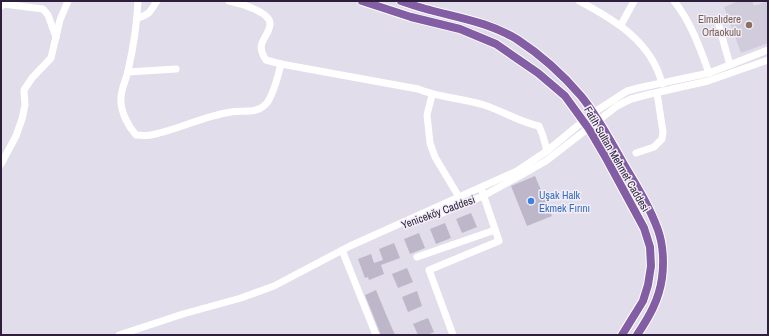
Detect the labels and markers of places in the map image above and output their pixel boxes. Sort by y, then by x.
place label: Elmalıdere Ortaokulu [698,12,741,39]
marker: Elmalıdere Ortaokulu [744,20,754,30]
place label: Uşak Halk Ekmek Fırını [539,188,590,215]
marker: Uşak Halk Ekmek Fırını [526,196,536,206]

